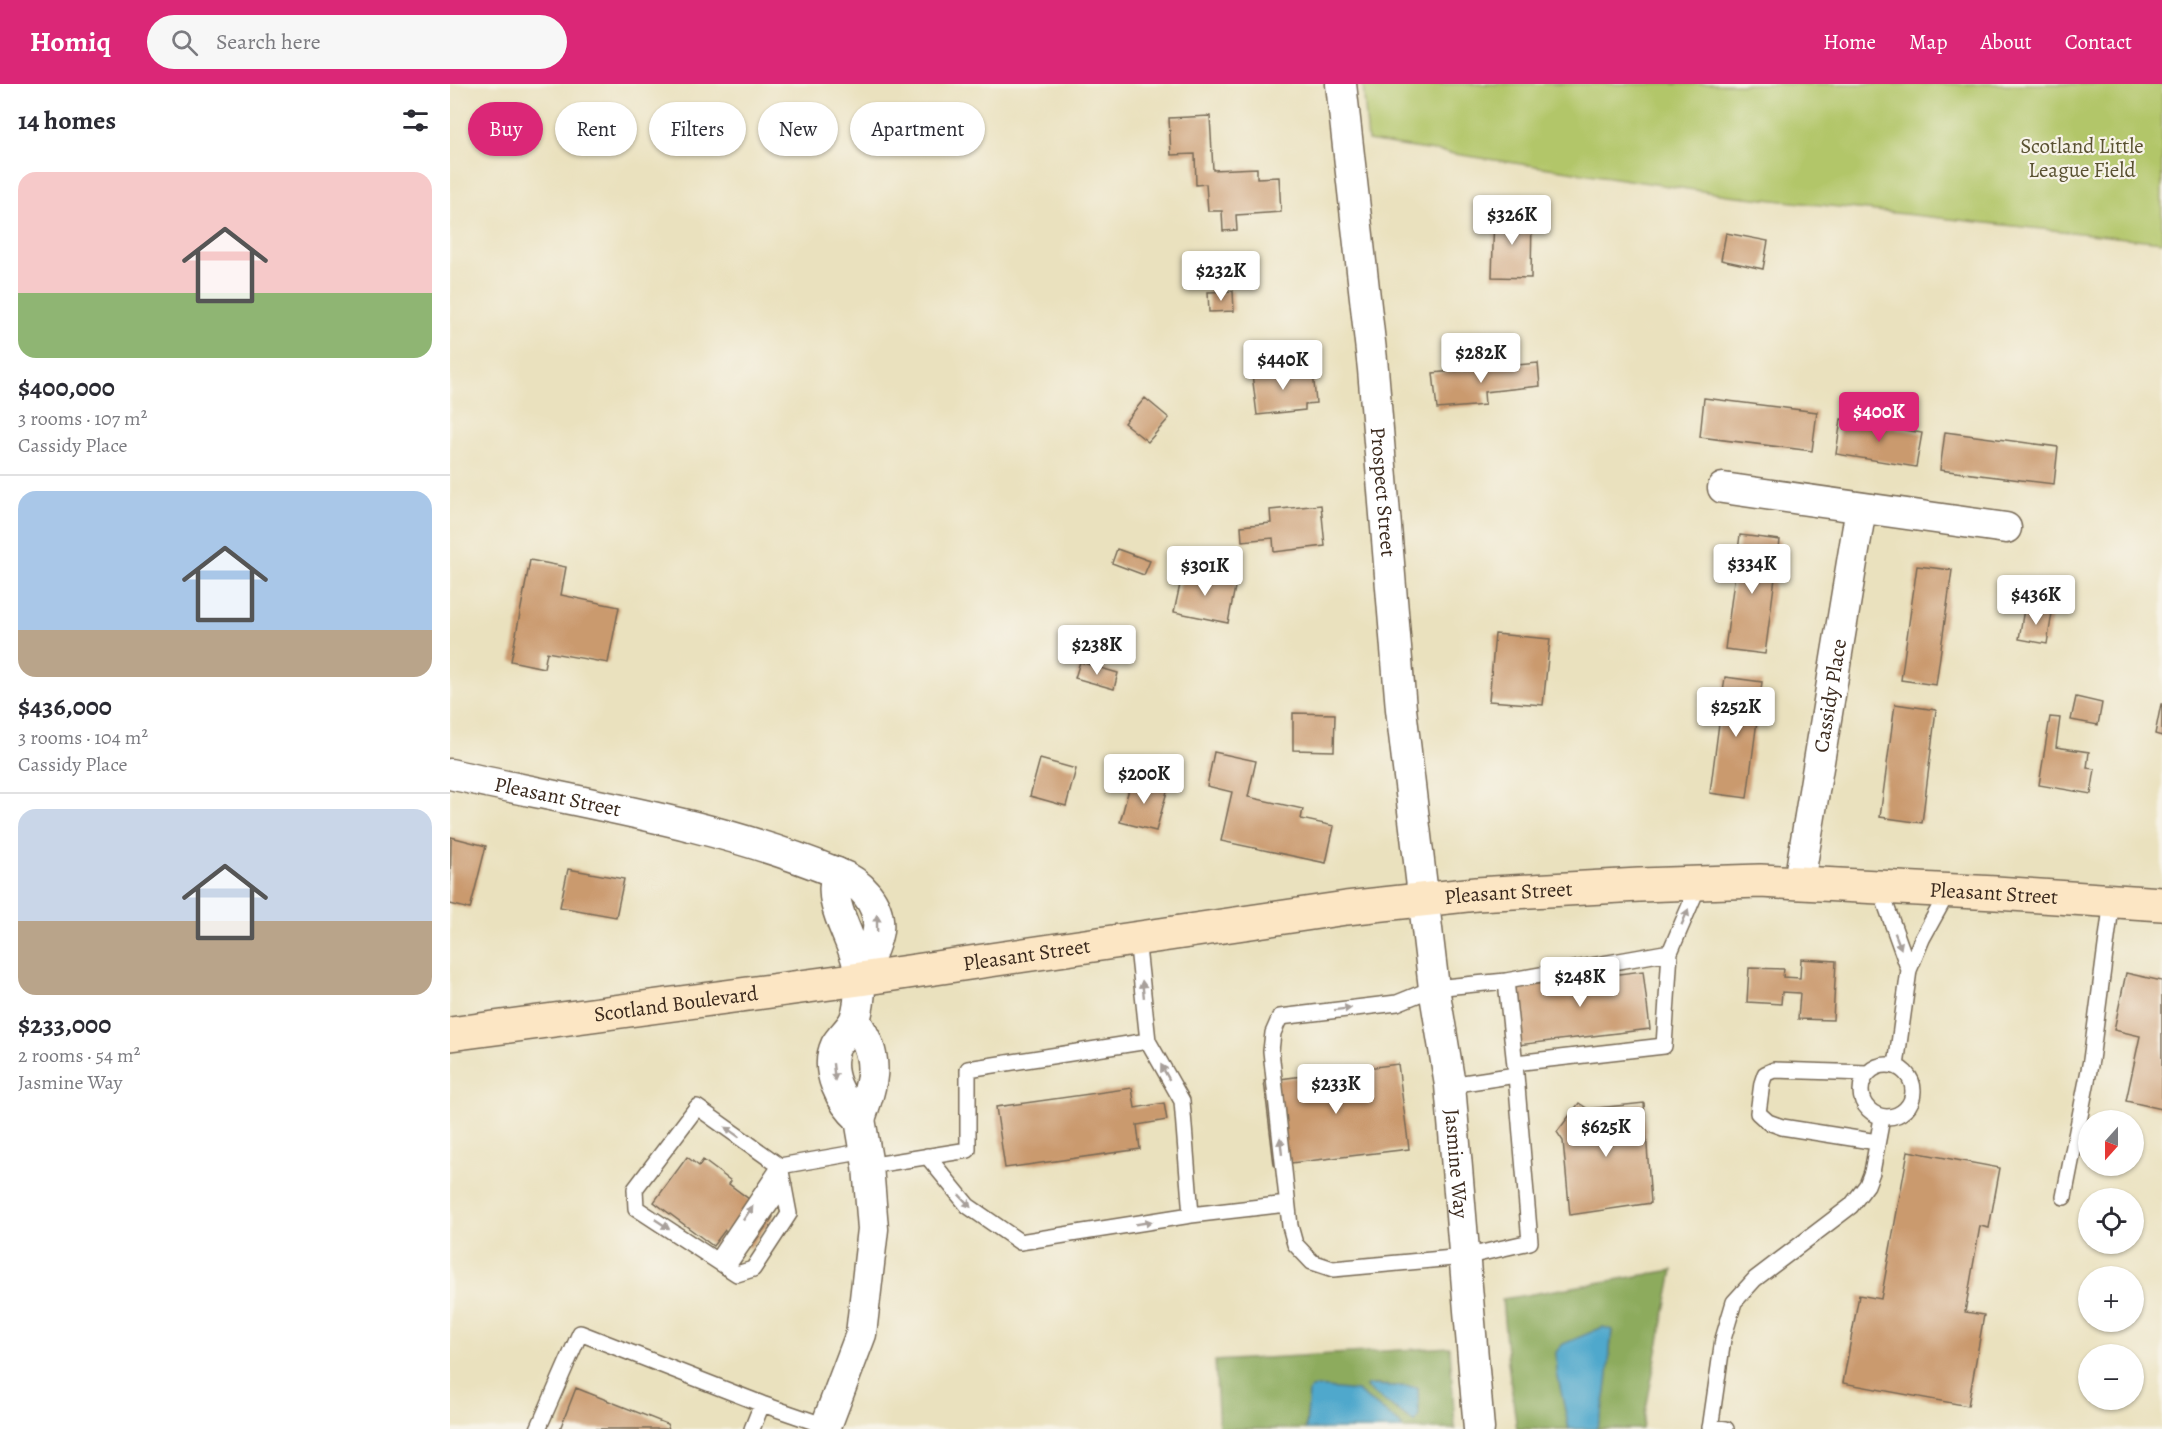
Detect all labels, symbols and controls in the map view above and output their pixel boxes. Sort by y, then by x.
search box [147,15,567,69]
text: Homiq [30,23,111,61]
icon: search [168,26,201,59]
text: Search here [216,27,321,57]
text: Home [1823,28,1876,56]
text: Map [1909,28,1947,56]
text: About [1980,28,2032,56]
text: Contact [2065,28,2132,56]
chip: Buy [468,102,543,156]
chip: Rent [555,102,637,156]
chip: Filters [649,102,746,156]
chip: New [758,102,838,156]
chip: Apartment [850,102,985,156]
text: 14 homes [18,103,116,138]
icon: filters [399,104,432,137]
park label: Scotland Little League Field [2020,132,2144,184]
pin: $326K [1470,195,1554,246]
text: $326K [1487,201,1537,228]
icon: home [171,211,279,319]
pin: $232K [1179,251,1263,302]
text: $232K [1196,257,1246,284]
pin: $282K [1439,333,1523,384]
text: $282K [1455,339,1507,366]
pin: $440K [1241,340,1325,391]
text: $440K [1257,346,1309,373]
text: $400,000 [18,370,115,405]
pin: $400K [1837,392,1921,443]
text: $400K [1853,398,1905,425]
text: 3 rooms · 107 m² [18,405,147,432]
street label: Prospect Street [1364,426,1402,558]
text: Cassidy Place [18,432,128,459]
icon: home [171,530,279,638]
pin: $334K [1710,544,1794,595]
pin: $301K [1163,546,1247,597]
text: $334K [1727,550,1777,577]
text: $301K [1181,552,1229,579]
pin: $436K [1994,575,2078,626]
text: $436K [2011,581,2061,608]
pin: $238K [1055,625,1139,676]
text: $238K [1072,631,1122,658]
street label: Cassidy Place [1807,636,1853,755]
pin: $252K [1694,687,1778,738]
text: $436,000 [18,689,112,724]
text: $252K [1711,693,1761,720]
text: 3 rooms · 104 m² [18,724,148,751]
text: Cassidy Place [18,751,128,778]
pin: $200K [1102,754,1186,805]
text: $200K [1118,760,1170,787]
street label: Pleasant Street [492,770,624,823]
icon: home [171,848,279,956]
street label: Pleasant Street [1443,875,1573,911]
street label: Pleasant Street [1929,876,2059,911]
one-way arrow [1680,908,1690,926]
one-way arrow [872,914,882,933]
street label: Pleasant Street [961,932,1092,978]
one-way arrow [1894,932,1903,950]
pin: $248K [1538,957,1622,1008]
text: $248K [1554,963,1606,990]
street label: Scotland Boulevard [592,979,760,1029]
one-way arrow [1138,980,1148,999]
one-way arrow [1334,1005,1353,1014]
text: $233,000 [18,1007,111,1042]
text: 2 rooms · 54 m² [18,1042,140,1069]
one-way arrow [829,1063,839,1082]
one-way arrow [1160,1063,1170,1080]
pin: $233K [1294,1064,1378,1115]
text: Jasmine Way [18,1069,122,1096]
text: $233K [1311,1070,1361,1097]
pin: $625K [1564,1107,1648,1158]
street label: Jasmine Way [1438,1108,1475,1220]
north arrow [2078,1110,2144,1176]
map controls [2078,1110,2144,1410]
text: $625K [1581,1113,1631,1140]
one-way arrow [725,1126,741,1138]
one-way arrow [1276,1136,1286,1155]
button: locate [2078,1188,2144,1254]
one-way arrow [958,1193,972,1208]
one-way arrow [743,1205,754,1221]
one-way arrow [1135,1218,1154,1227]
one-way arrow [653,1219,670,1230]
button: + [2078,1266,2144,1332]
button: − [2078,1344,2144,1410]

